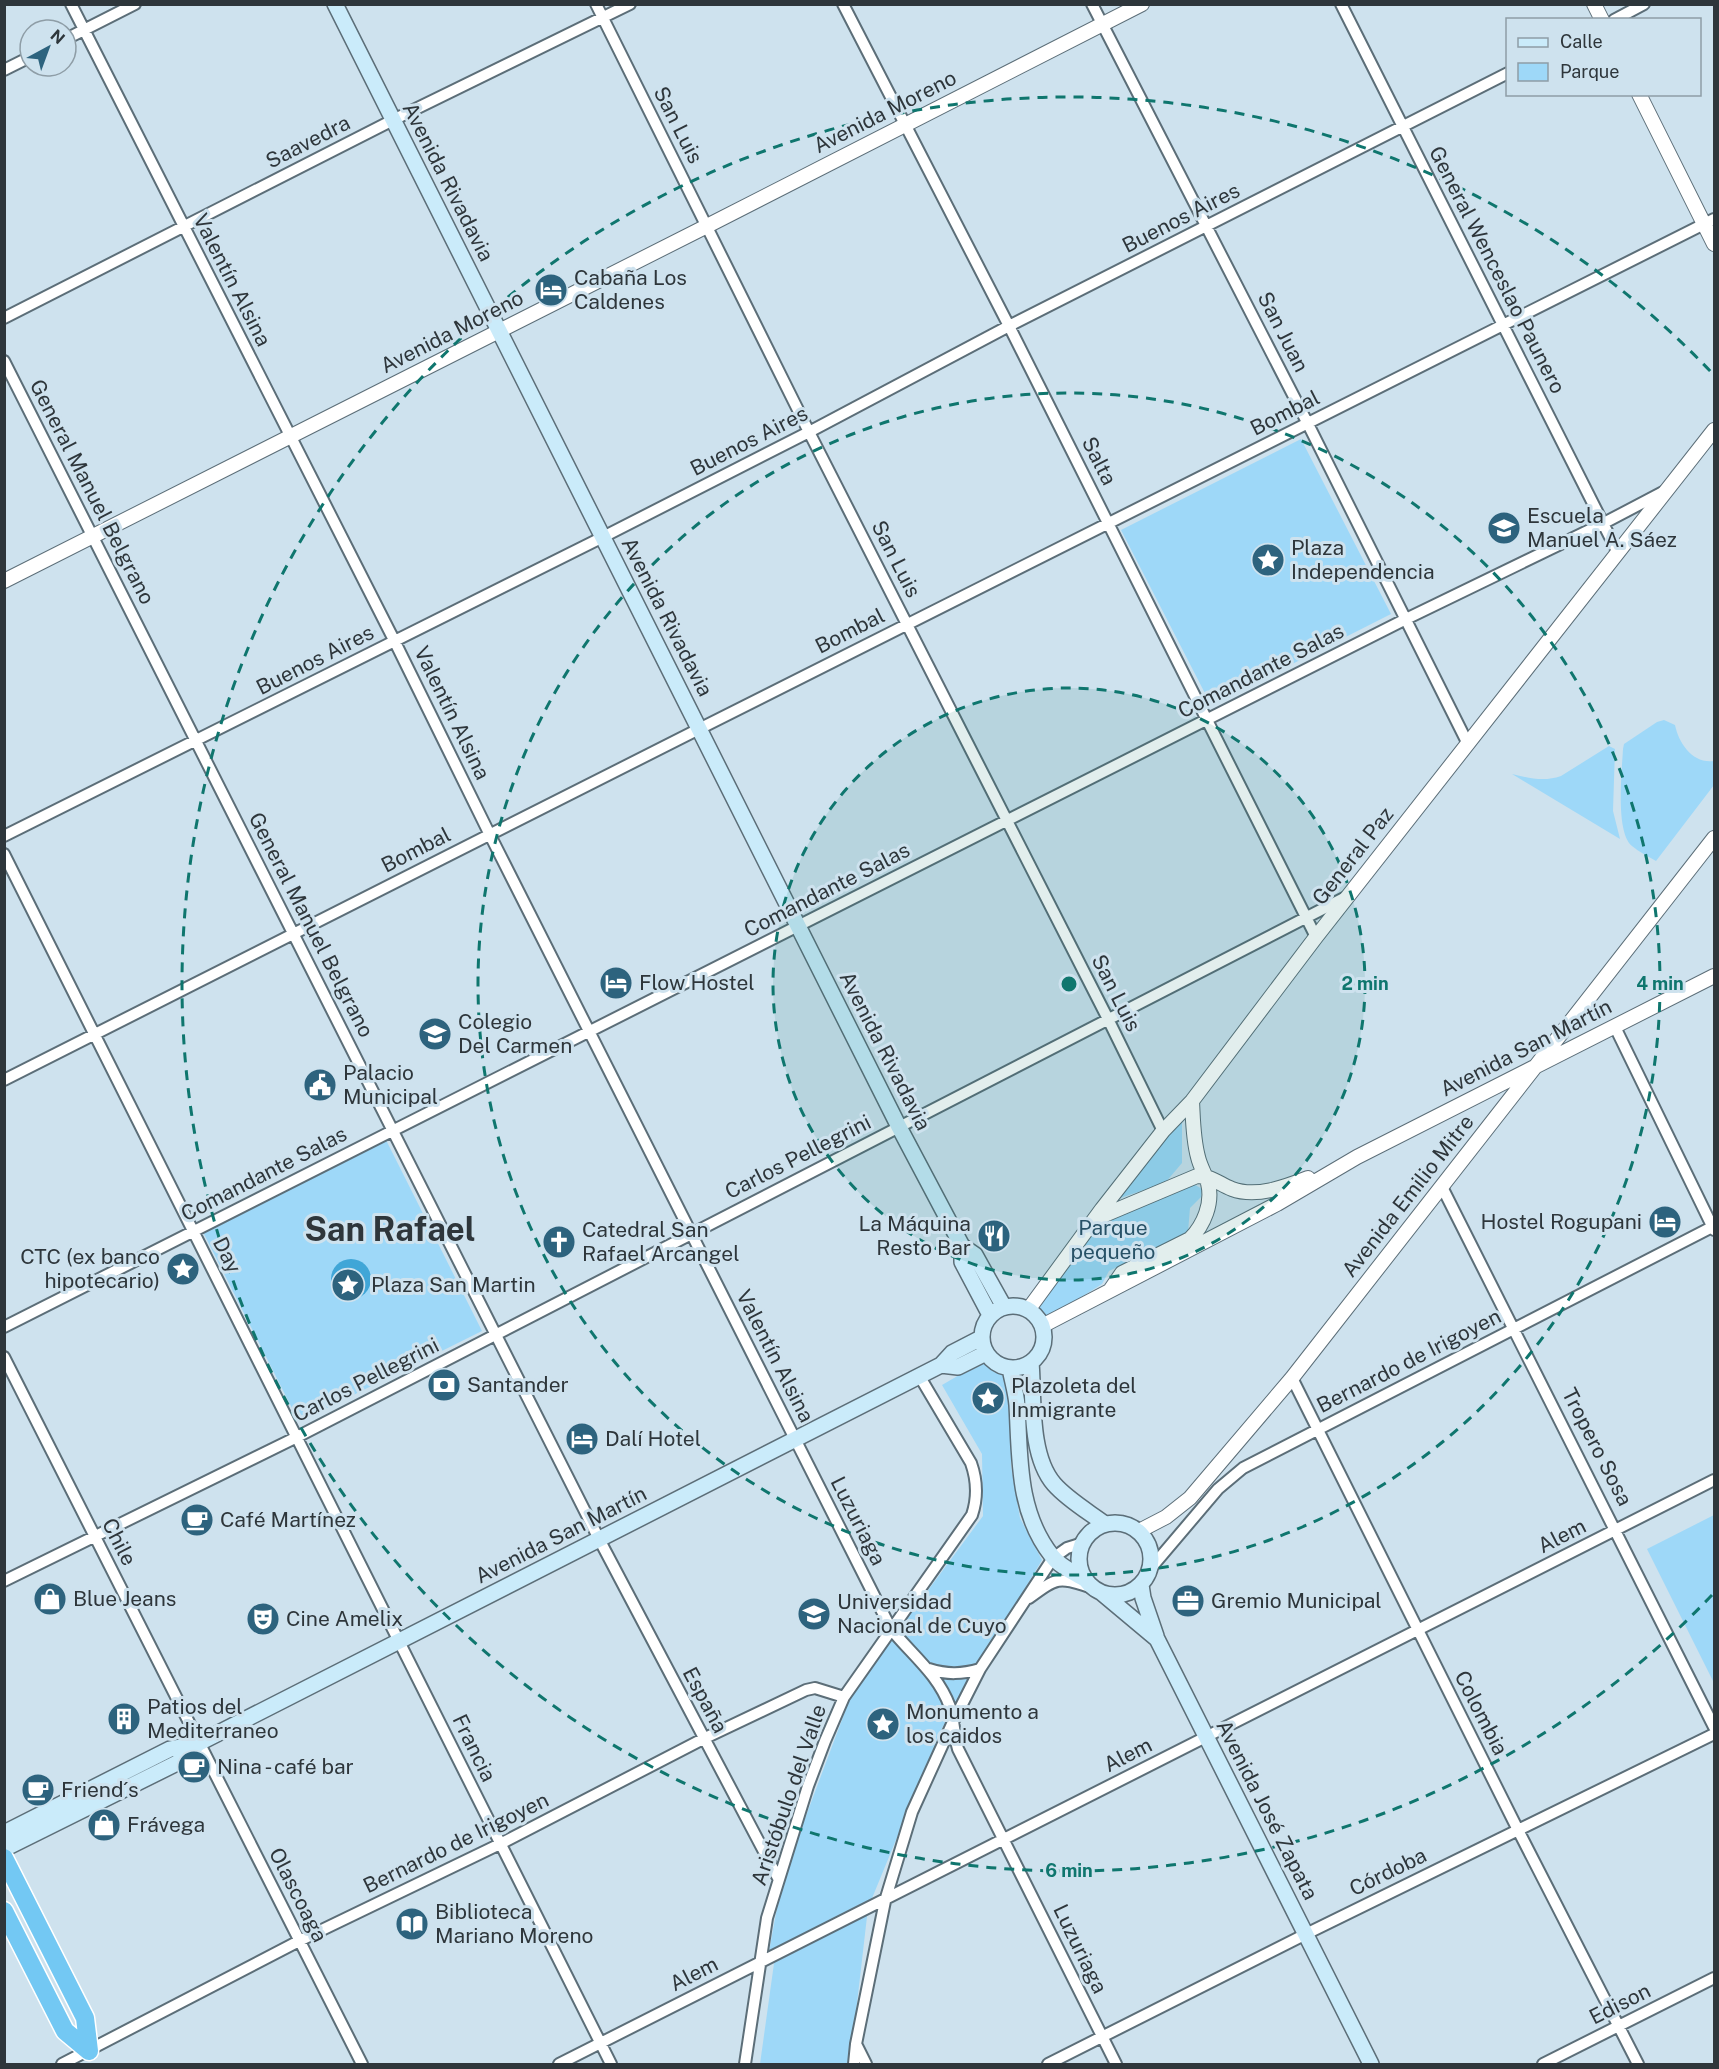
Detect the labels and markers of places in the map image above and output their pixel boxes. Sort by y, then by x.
place label: Cabaña Los Caldenes [574,265,687,314]
hotel icon: Cabaña Los Caldenes [533,272,569,308]
place label: Escuela Manuel A. Sáez [1527,503,1677,552]
school or university icon: Escuela Manuel A. Sáez [1486,510,1522,546]
place label: Plaza Independencia [1291,535,1435,584]
place icon: Plaza Independencia [1250,542,1286,578]
hotel icon: Flow Hostel [598,965,634,1001]
place label: Flow Hostel [639,970,755,995]
centre of rings [1059,974,1079,994]
place label: Colegio Del Carmen [458,1009,572,1058]
school or university icon: Colegio Del Carmen [417,1016,453,1052]
place label: Palacio Municipal [343,1060,438,1109]
public building icon: Palacio Municipal [302,1067,338,1103]
hotel icon: Hostel Rogupani [1647,1204,1683,1240]
place label: Hostel Rogupani [1481,1209,1642,1234]
place label: La Máquina Resto Bar [858,1211,971,1260]
place label: Catedral San Rafael Arcangel [582,1217,740,1266]
restaurant icon: La Máquina Resto Bar [976,1218,1012,1254]
church icon: Catedral San Rafael Arcangel [541,1224,577,1260]
place label: CTC (ex banco hipotecario) [20,1244,160,1293]
place icon: CTC (ex banco hipotecario) [165,1251,201,1287]
place icon: Plaza San Martin [330,1267,366,1303]
place label: Plaza San Martin [371,1272,536,1297]
bank icon: Santander [426,1367,462,1403]
place label: Santander [467,1372,569,1397]
place label: Plazoleta del Inmigrante [1011,1373,1137,1422]
place icon: Plazoleta del Inmigrante [970,1380,1006,1416]
hotel icon: Dalí Hotel [564,1421,600,1457]
place label: Dalí Hotel [605,1426,701,1451]
cafe icon: Café Martínez [179,1502,215,1538]
place label: Café Martínez [220,1507,356,1532]
shop icon: Blue Jeans [32,1581,68,1617]
office icon: Gremio Municipal [1170,1583,1206,1619]
place label: Blue Jeans [73,1586,176,1611]
place label: Gremio Municipal [1211,1588,1382,1613]
place label: Universidad Nacional de Cuyo [837,1589,1007,1638]
school or university icon: Universidad Nacional de Cuyo [796,1596,832,1632]
theatre icon: Cine Amelix [245,1601,281,1637]
place label: Cine Amelix [286,1606,403,1631]
place label: Patios del Mediterraneo [147,1694,279,1743]
place label: Monumento a los caidos [906,1699,1039,1748]
building icon: Patios del Mediterraneo [106,1701,142,1737]
place icon: Monumento a los caidos [865,1706,901,1742]
cafe icon: Nina - café bar [176,1749,212,1785]
place label: Nina - café bar [217,1754,354,1779]
cafe icon: Friend´s [20,1772,56,1808]
place label: Friend´s [61,1777,139,1802]
shop icon: Frávega [86,1807,122,1843]
place label: Frávega [127,1812,205,1837]
place label: Biblioteca Mariano Moreno [435,1899,593,1948]
library icon: Biblioteca Mariano Moreno [394,1906,430,1942]

